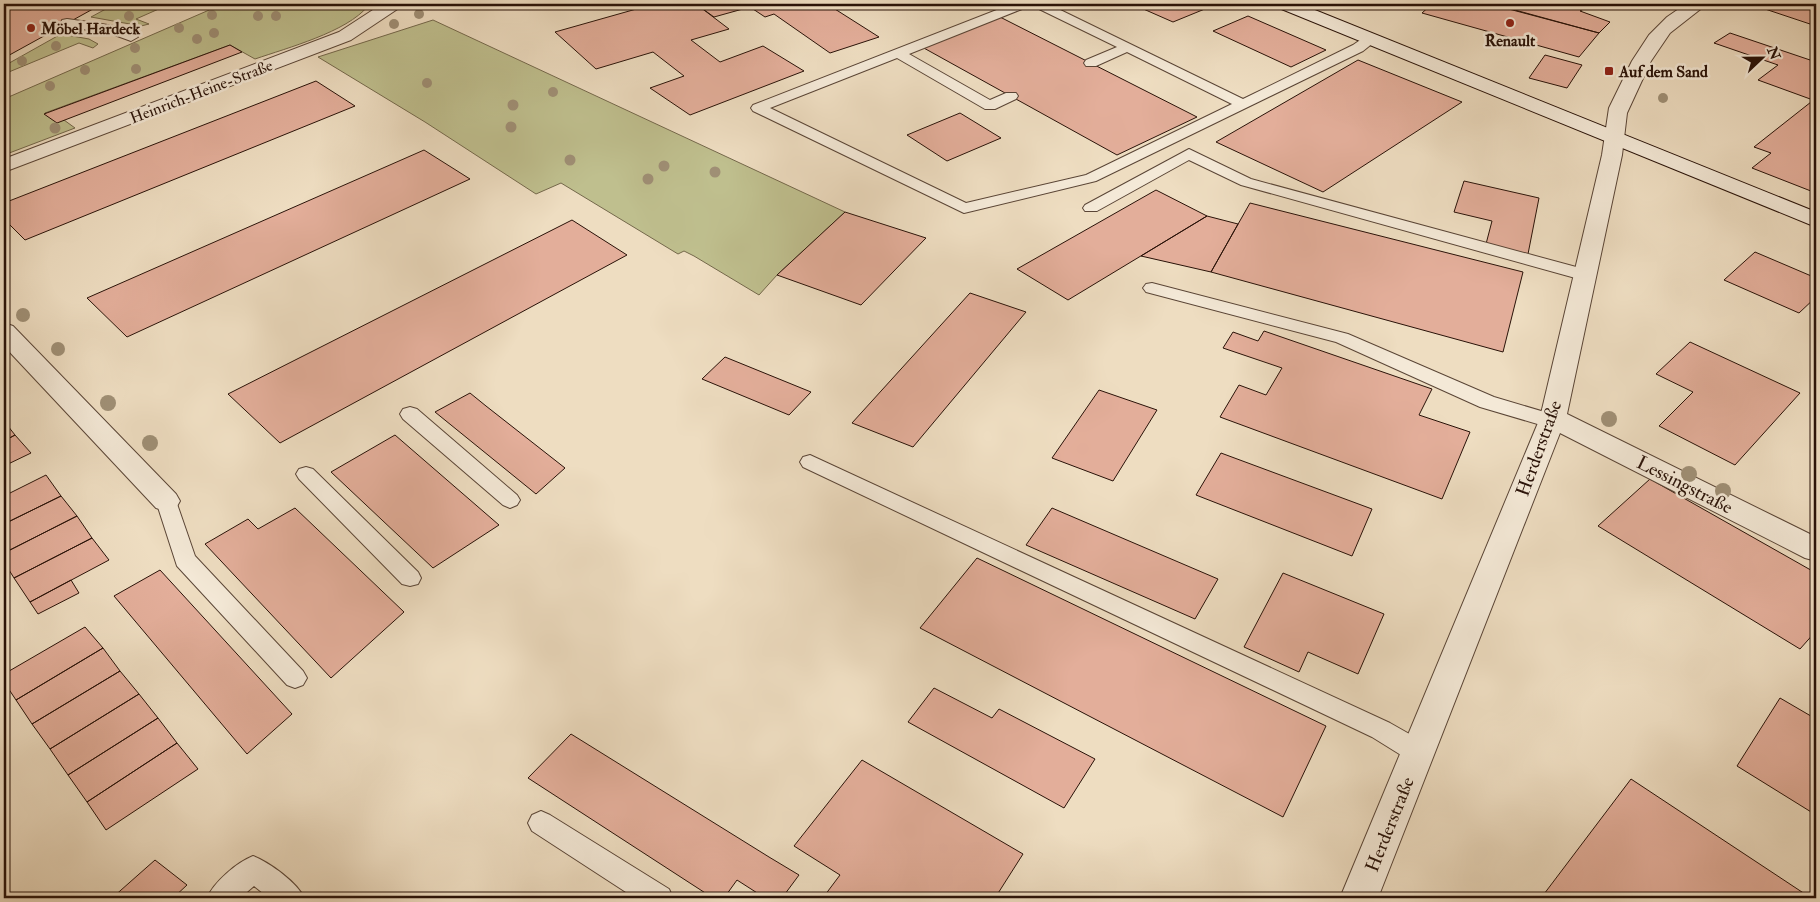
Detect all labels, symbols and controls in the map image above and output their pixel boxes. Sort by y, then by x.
marker: Renault [1504,17,1516,29]
place label: Möbel Hardeck [40,19,140,39]
marker: Möbel Hardeck [25,22,37,34]
place label: Renault [1485,31,1536,51]
north arrow [1738,32,1788,82]
text: N [1763,43,1784,63]
street label: Heinrich-Heine-Straße [127,55,276,128]
place label: Auf dem Sand [1618,62,1708,82]
marker: Auf dem Sand [1603,65,1615,77]
street label: Herderstraße [1510,397,1567,500]
street label: Lessingstraße [1632,450,1737,519]
street label: Herderstraße [1360,773,1420,875]

